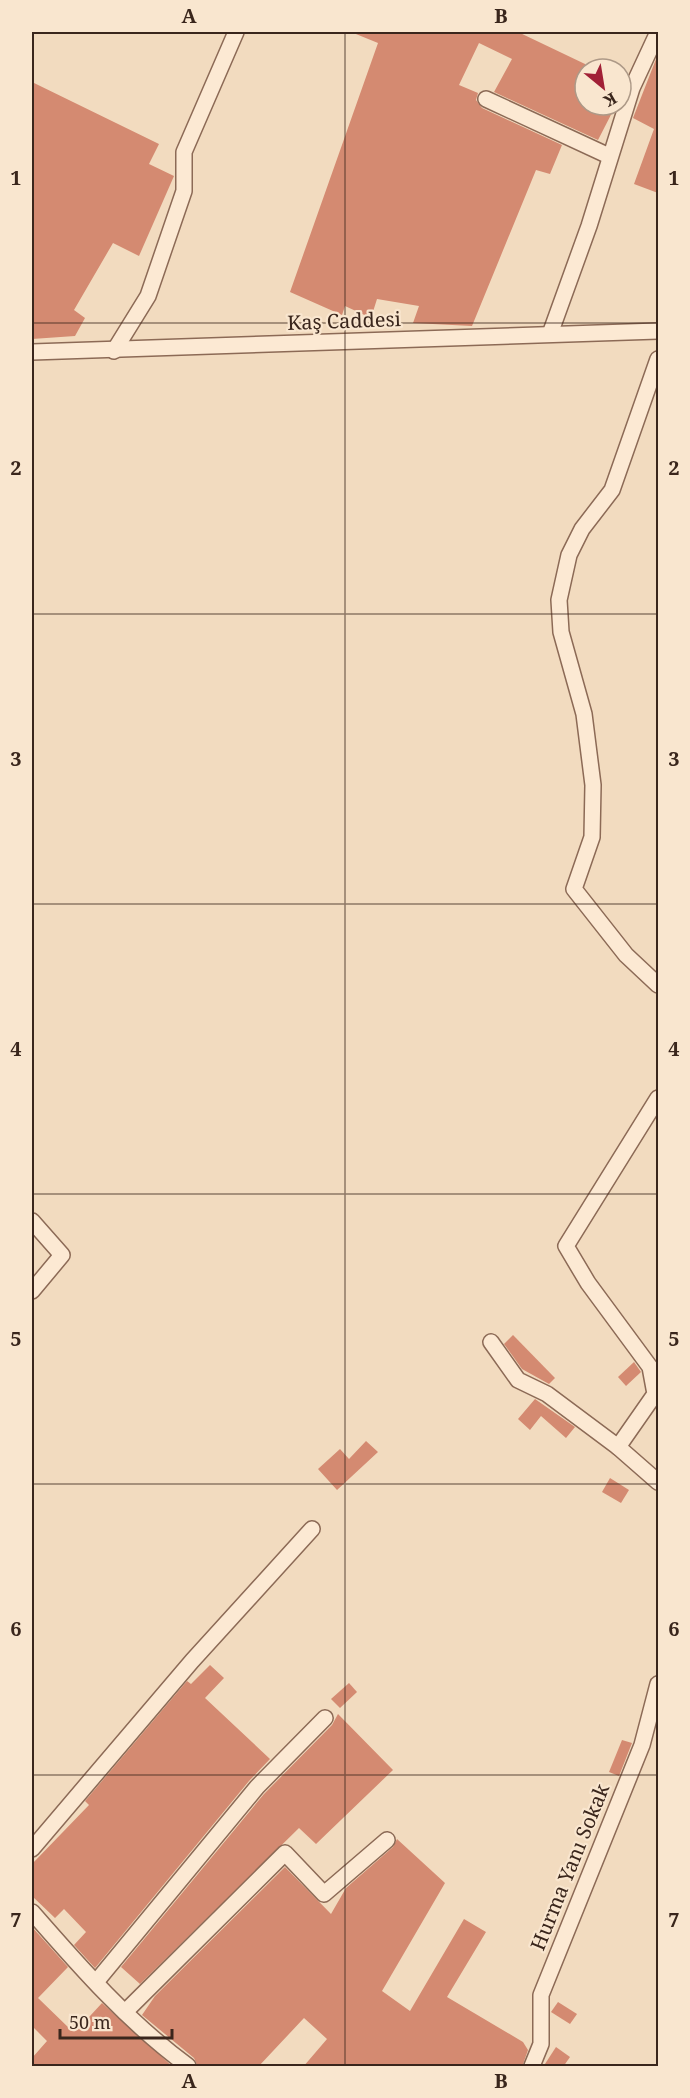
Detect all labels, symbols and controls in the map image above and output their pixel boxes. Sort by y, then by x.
text: A [181,2,197,29]
text: B [494,2,508,29]
north arrow [573,57,633,117]
text: K [600,88,621,113]
text: 1 [10,164,22,191]
text: 1 [668,164,680,191]
street label: Kaş Caddesi [287,305,402,336]
text: 2 [10,454,22,481]
text: 2 [668,454,680,481]
text: 3 [10,745,22,772]
text: 3 [668,745,680,772]
text: 4 [10,1035,22,1062]
text: 4 [668,1035,680,1062]
text: 5 [10,1325,22,1352]
text: 5 [668,1325,680,1352]
text: 6 [10,1615,22,1642]
text: 6 [668,1615,680,1642]
street label: Hurma Yanı Sokak [524,1779,615,1954]
text: 7 [10,1906,22,1933]
text: 7 [668,1906,680,1933]
scale bar [60,2002,172,2040]
text: 50 m [69,2010,111,2034]
text: A [181,2067,197,2094]
text: B [494,2067,508,2094]

